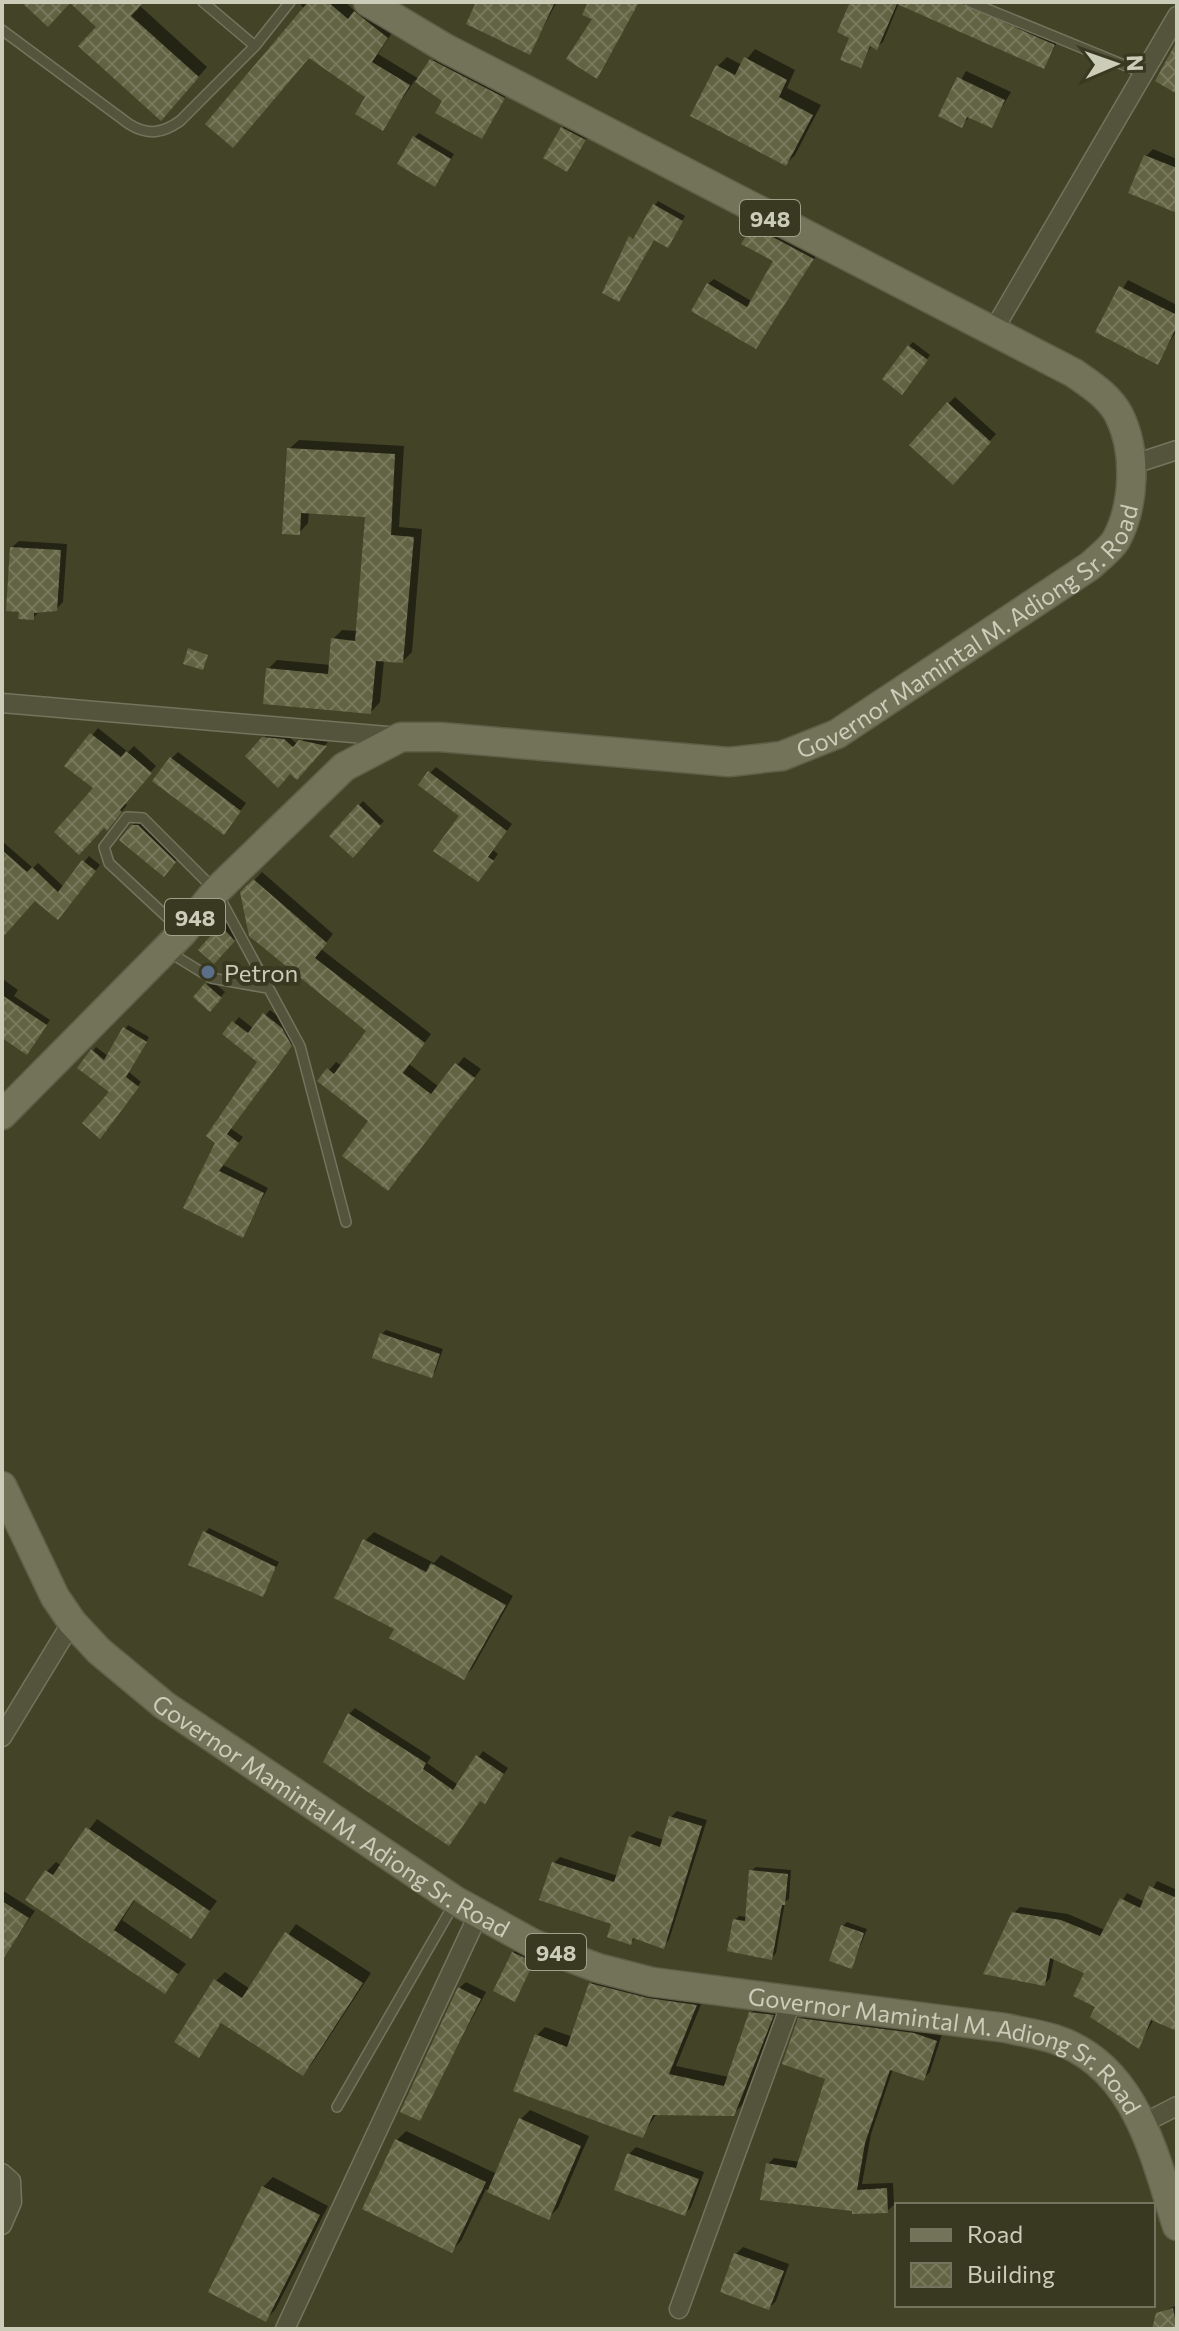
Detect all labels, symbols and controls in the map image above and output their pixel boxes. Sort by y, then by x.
north arrow [1075,24,1155,104]
text: N [1122,55,1149,72]
road number: 948 [740,200,800,236]
street label: Governor Mamintal M. Adiong Sr. Road [792,501,1143,763]
road number: 948 [165,899,225,935]
place label: Petron [224,958,298,987]
marker: Petron [199,963,217,981]
street label: Governor Mamintal M. Adiong Sr. Road [147,1687,515,1942]
road number: 948 [526,1934,586,1970]
street label: Governor Mamintal M. Adiong Sr. Road [746,1980,1148,2119]
legend [895,2203,1155,2307]
text: Road [967,2219,1023,2248]
text: Building [967,2259,1055,2288]

